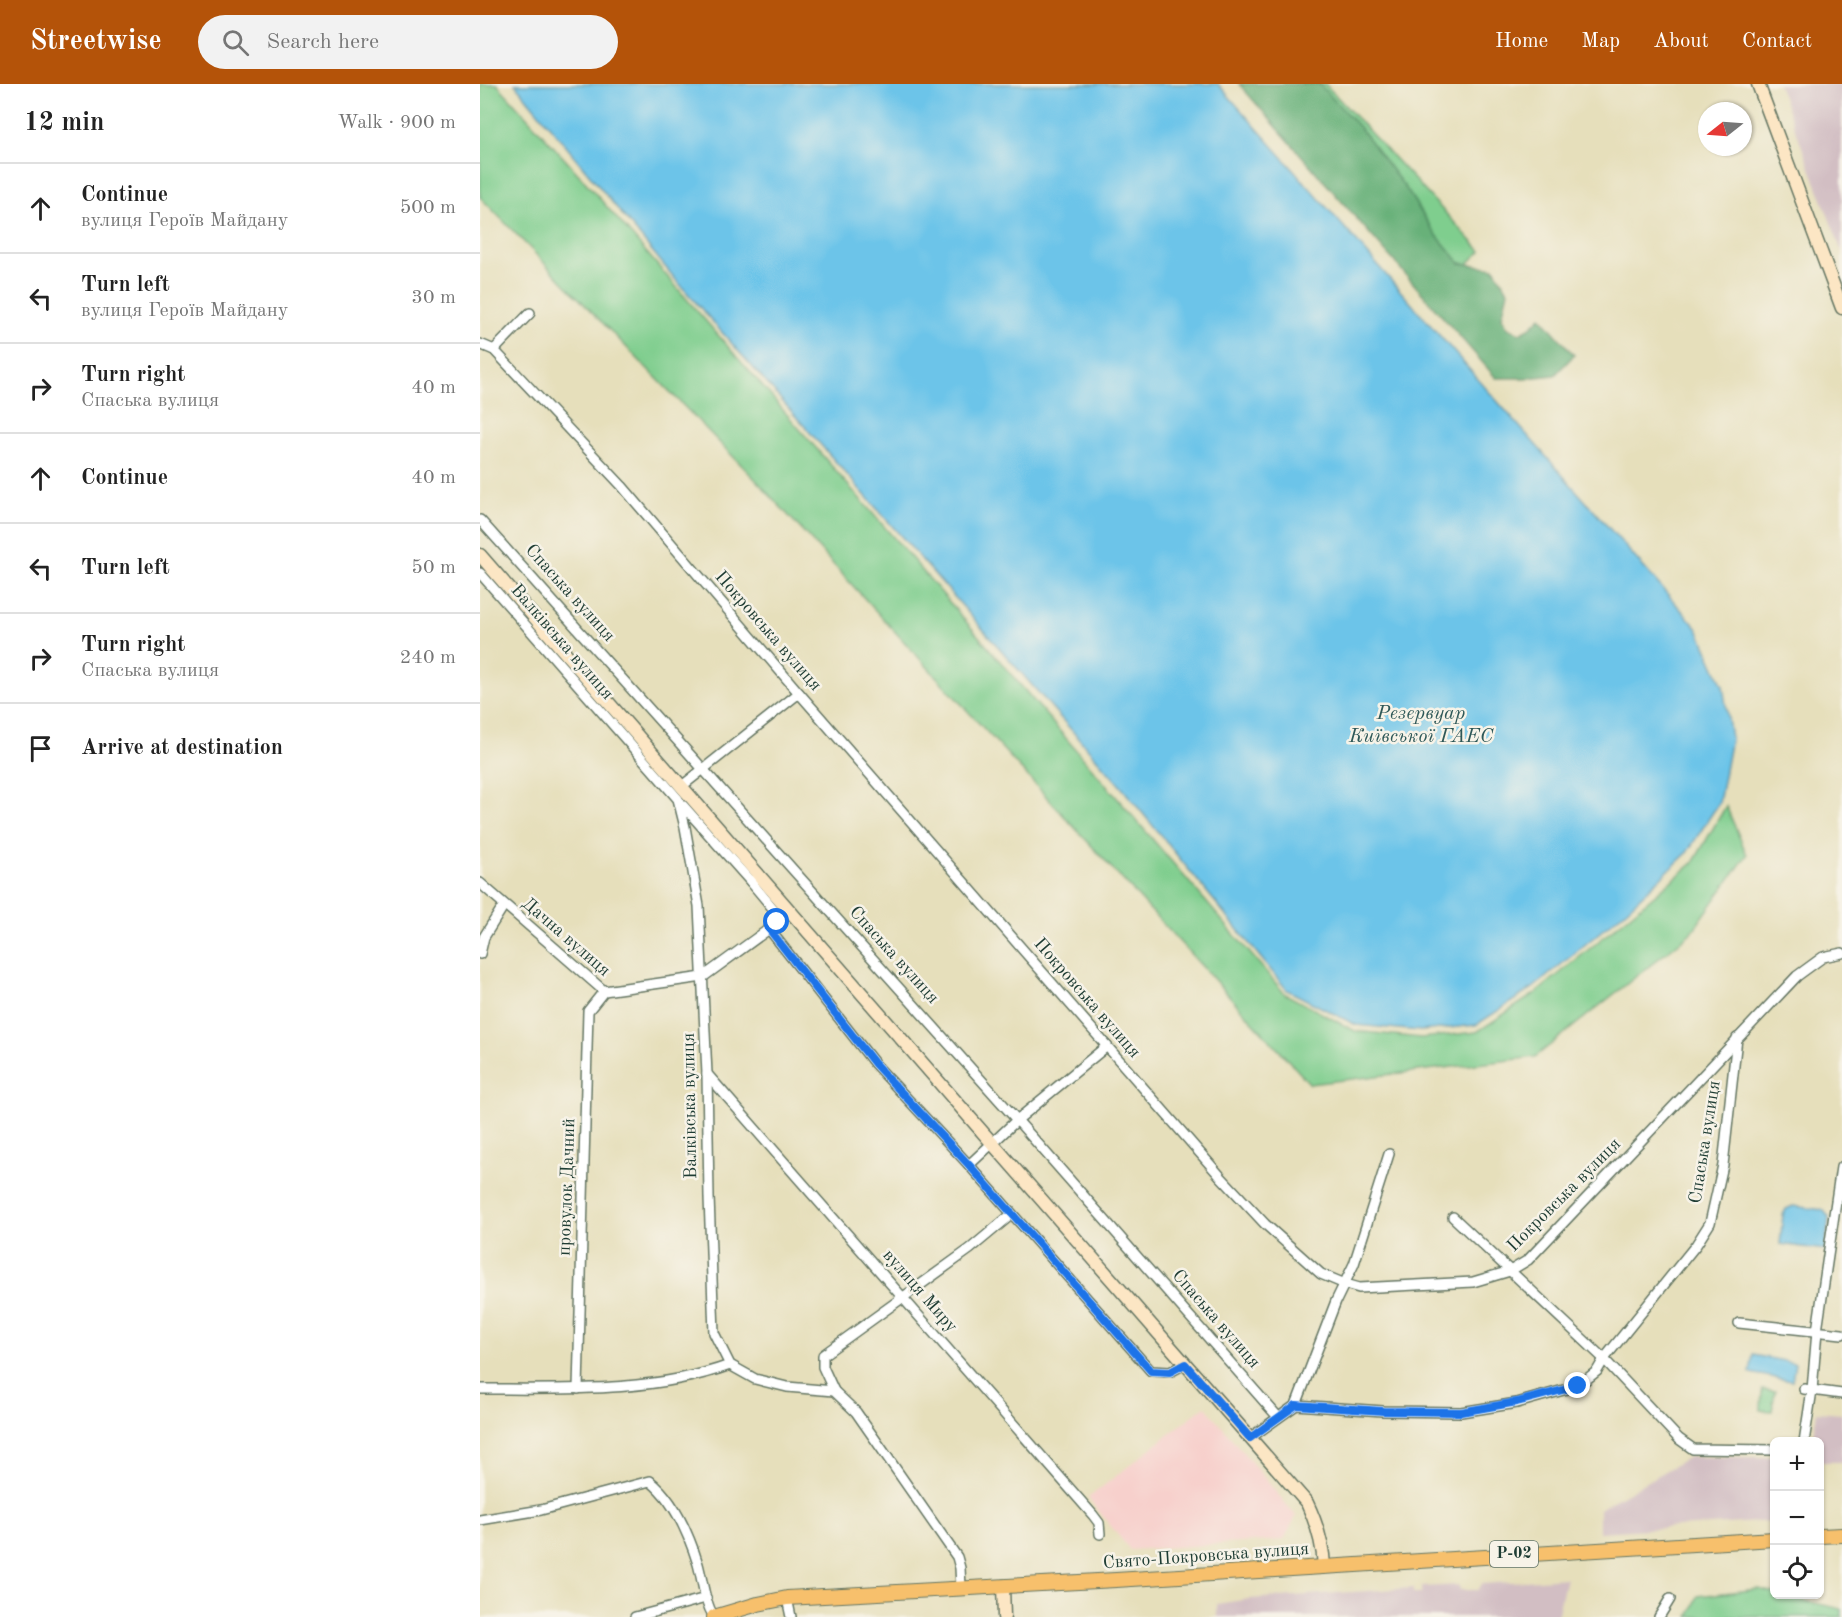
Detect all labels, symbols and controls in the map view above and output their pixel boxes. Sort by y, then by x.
search box [198,15,618,69]
icon: search [219,26,252,59]
text: Streetwise [30,28,162,56]
text: Search here [267,31,379,53]
text: Home [1495,31,1548,52]
text: Map [1581,31,1620,52]
text: About [1653,31,1709,52]
text: Contact [1742,31,1812,52]
north arrow [1698,102,1752,156]
text: 12 min [24,110,104,136]
text: Walk · 900 m [337,113,456,133]
text: Continue [81,184,168,206]
icon: ahead [24,192,57,225]
text: 500 m [400,198,456,218]
text: вулиця Героїв Майдану [81,211,288,231]
text: Turn left [81,274,170,296]
icon: left [24,282,57,315]
text: 30 m [411,288,456,308]
text: вулиця Героїв Майдану [81,301,288,321]
text: Turn right [81,364,185,386]
icon: right [24,372,57,405]
text: 40 m [411,378,456,398]
text: Спаська вулиця [81,391,219,411]
icon: ahead [24,462,57,495]
text: Continue [81,467,168,489]
text: 40 m [411,468,456,488]
street label: Спаська вулиця [522,541,618,645]
icon: left [24,552,57,585]
text: Turn left [81,557,170,579]
text: 50 m [411,558,456,578]
street label: Покровська вулиця [711,568,825,694]
street label: Валківська вулиця [507,581,617,703]
text: Turn right [81,634,185,656]
icon: right [24,642,57,675]
text: 240 m [400,648,456,668]
text: Спаська вулиця [81,661,219,681]
water label: Резервуар Київської ГАЕС [1348,704,1494,747]
icon: arrive [24,732,57,765]
text: Arrive at destination [81,737,283,759]
street label: Дачна вулиця [519,894,613,980]
street label: Спаська вулиця [846,903,942,1007]
route start [763,908,789,934]
street label: Покровська вулиця [1030,935,1144,1061]
street label: Валківська вулиця [680,1033,700,1179]
street label: Спаська вулиця [1686,1079,1724,1205]
street label: провулок Дачний [556,1118,578,1256]
street label: Покровська вулиця [1504,1135,1624,1255]
street label: вулиця Миру [879,1246,961,1336]
street label: Спаська вулиця [1168,1266,1264,1372]
route end [1564,1372,1590,1398]
map controls [1770,1437,1824,1599]
button: + [1770,1437,1824,1491]
button: − [1770,1491,1824,1545]
street label: Свято-Покровська вулиця [1102,1540,1310,1572]
road number: Р-02 [1490,1541,1538,1567]
button: locate [1770,1545,1824,1599]

